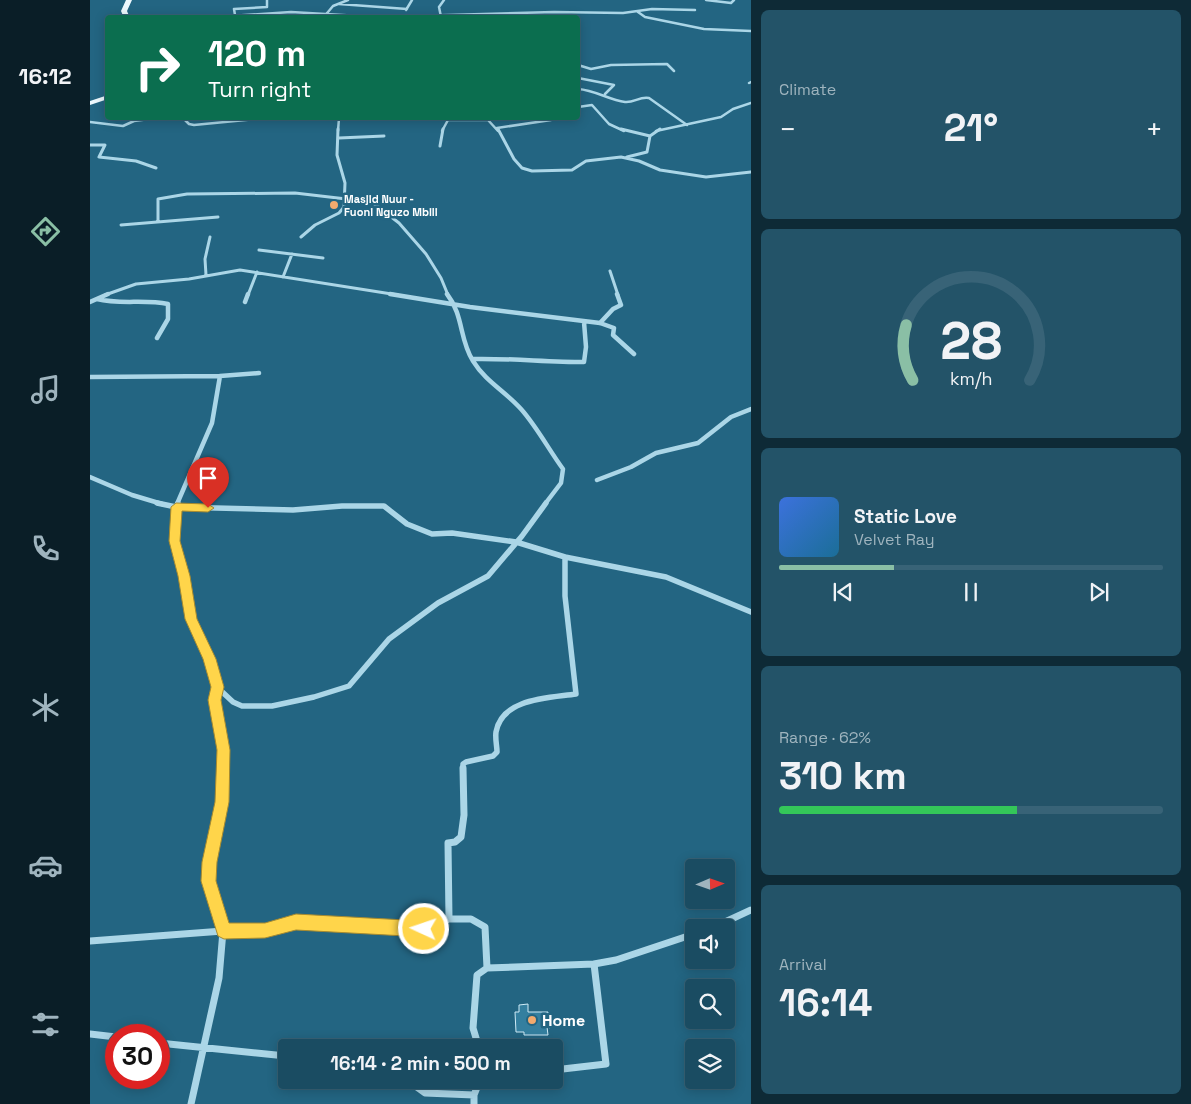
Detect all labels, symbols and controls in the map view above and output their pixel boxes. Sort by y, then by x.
text: 120 m [208,32,306,76]
icon: right [125,35,190,100]
text: 16:12 [18,62,72,90]
text: Turn right [208,75,311,103]
text: Climate [779,79,836,100]
text: 21° [944,104,998,152]
text: − [779,111,796,147]
text: + [1146,111,1163,147]
place label: Masjid Nuur - Fuoni Nguzo Mbili [344,192,438,219]
marker: Masjid Nuur - Fuoni Nguzo Mbili [328,199,340,211]
icon: directions [28,214,63,249]
text: 28 [940,308,1002,374]
text: km/h [950,367,992,390]
icon: music [28,372,63,407]
pin [187,457,229,508]
icon: arrive [194,464,222,492]
text: Static Love [854,504,957,529]
text: Velvet Ray [854,529,935,550]
icon: phone [28,531,63,566]
icon: previous [829,578,857,606]
icon: pause [957,578,985,606]
icon: next [1085,578,1113,606]
icon: climate [28,690,63,725]
text: Range · 62% [779,727,871,748]
text: 310 km [779,752,907,800]
icon: car [28,848,63,883]
north arrow [685,859,735,909]
map controls [685,859,735,1089]
position arrow [397,902,449,954]
button: sound [685,919,735,969]
text: Arrival [779,954,827,975]
button: search [685,979,735,1029]
text: 16:14 [779,979,872,1027]
icon: filters [28,1007,63,1042]
place label: Home [542,1010,585,1031]
marker: Home [526,1014,538,1026]
speed limit sign: 30 [105,1024,170,1089]
button: layers [685,1039,735,1089]
text: 16:14 · 2 min · 500 m [330,1051,511,1076]

